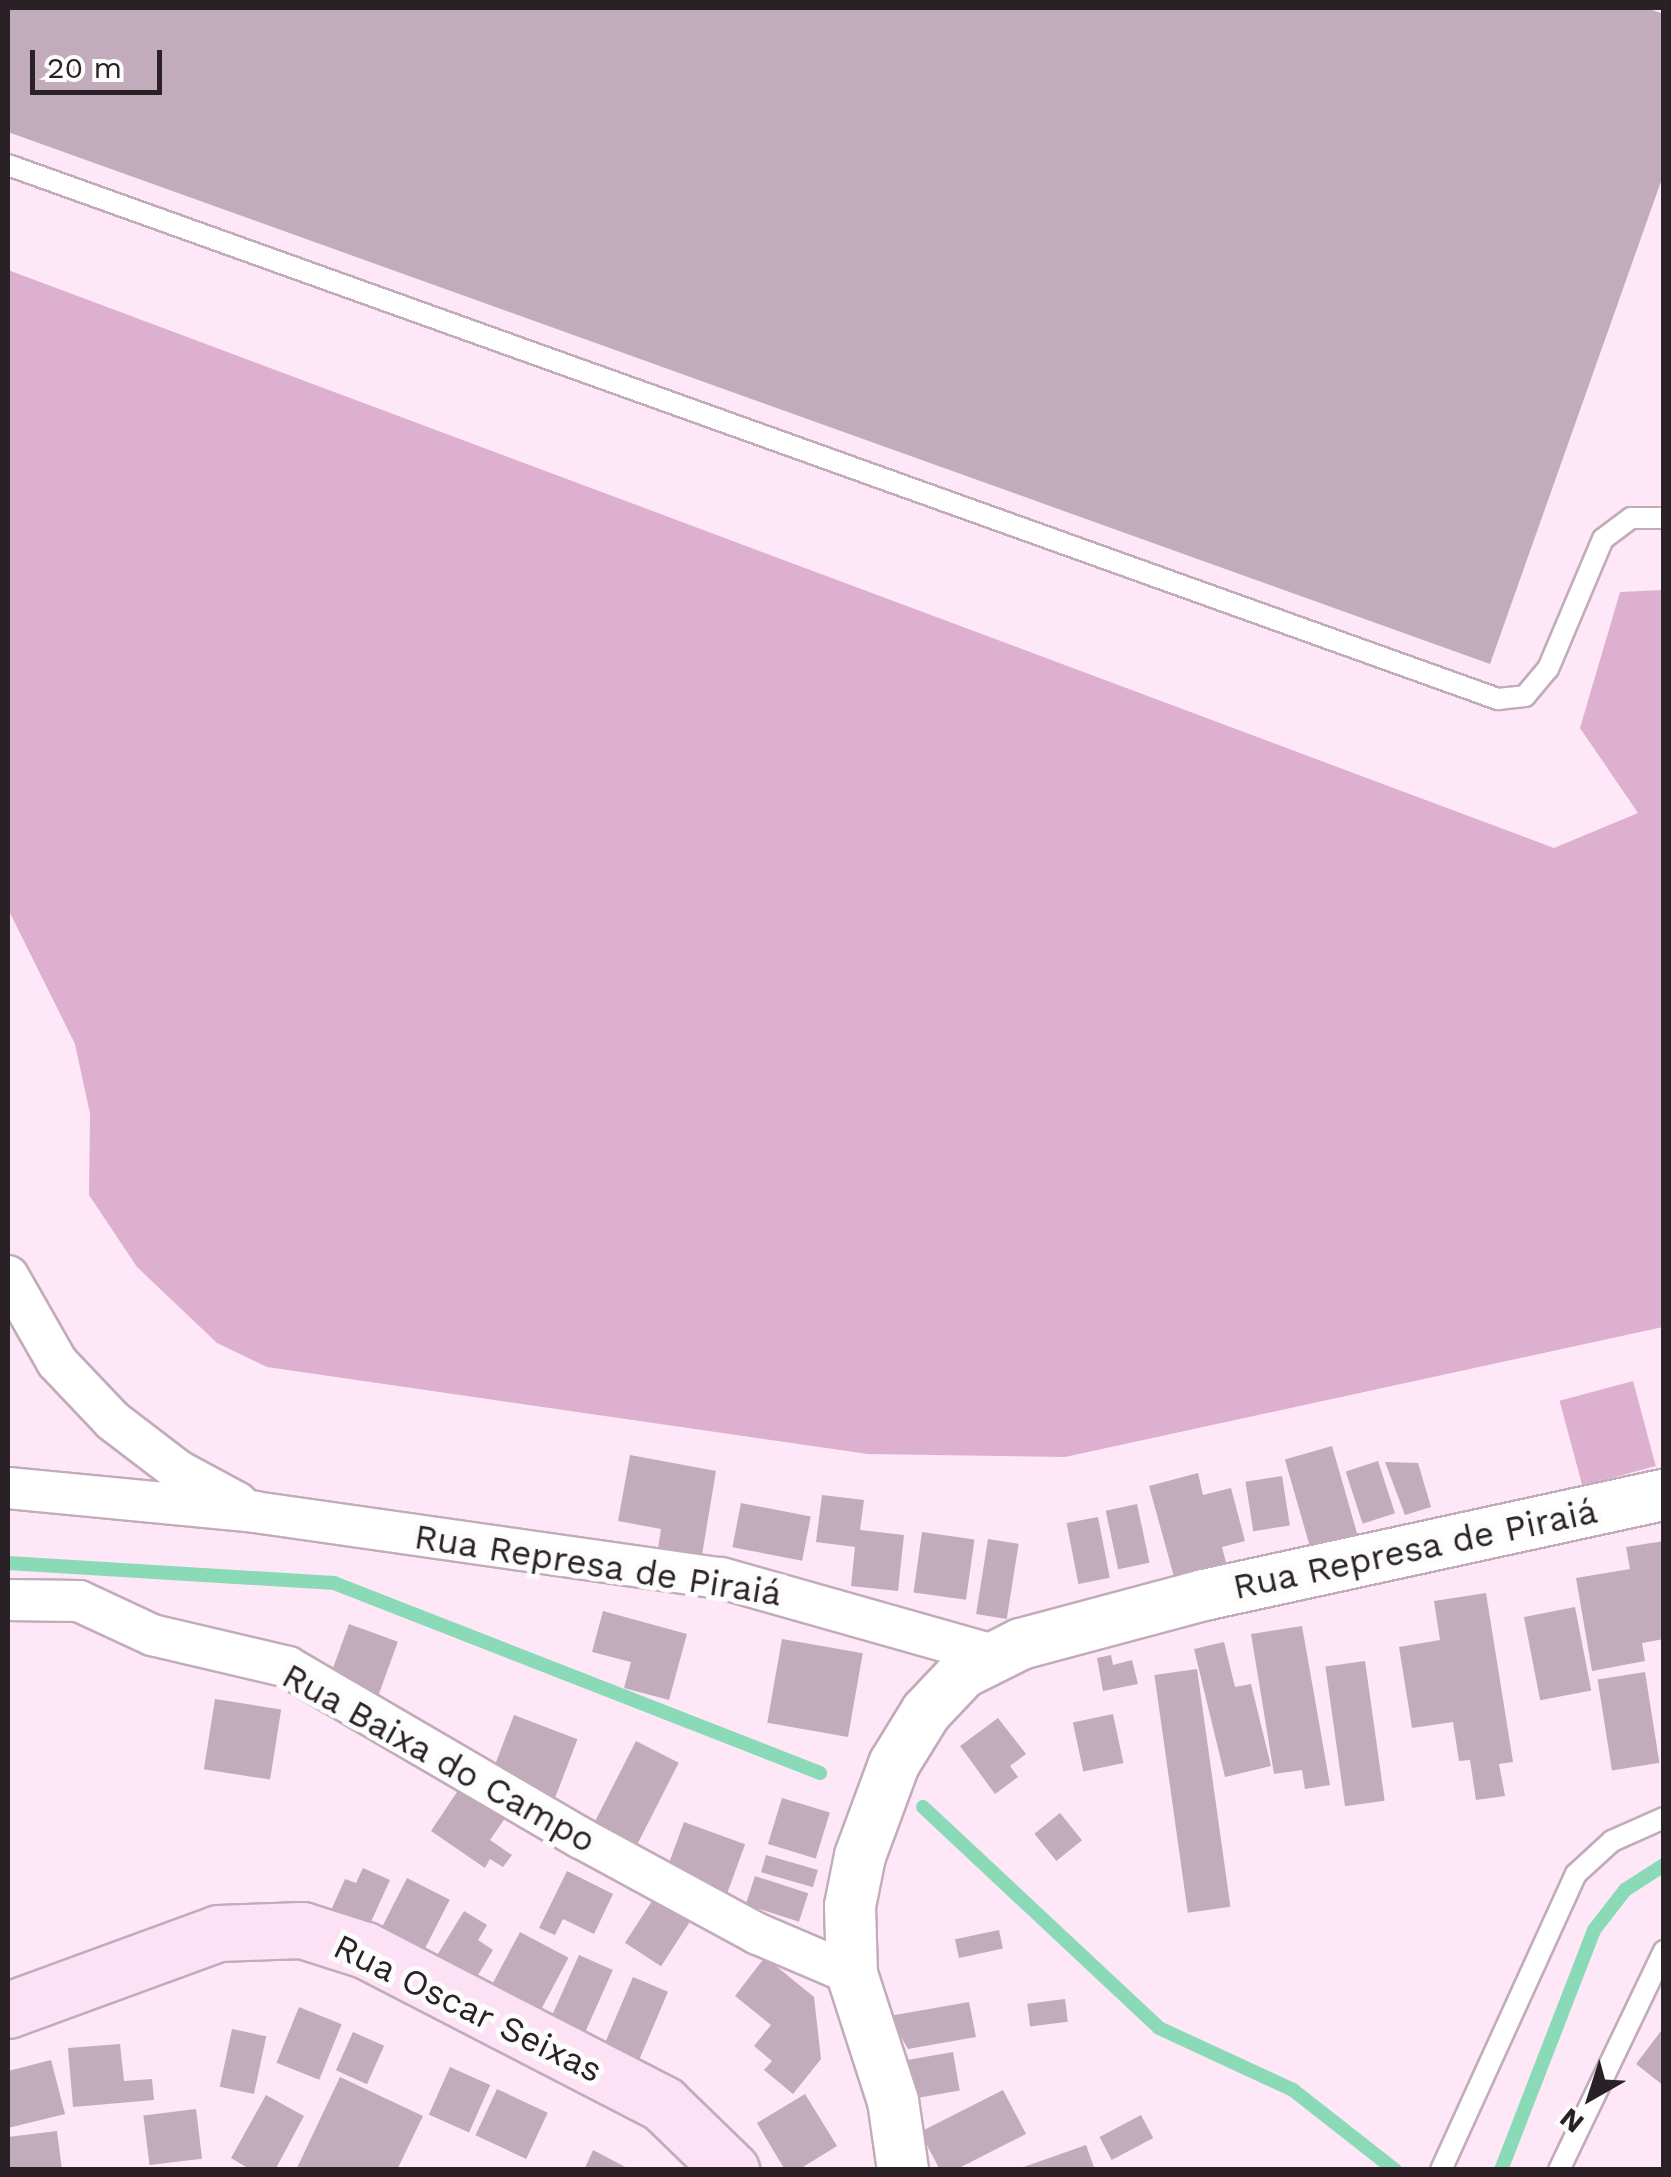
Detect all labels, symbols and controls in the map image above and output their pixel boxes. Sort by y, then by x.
scale bar [35,30,168,92]
text: 20 m [47,50,122,85]
street label: Rua Represa de Piraiá [1228,1490,1602,1608]
street label: Rua Represa de Piraiá [411,1515,785,1615]
street label: Rua Baixa do Campo [274,1654,604,1862]
street label: Rua Oscar Seixas [326,1924,610,2092]
north arrow [1541,2047,1641,2147]
text: N [1553,2101,1590,2140]

